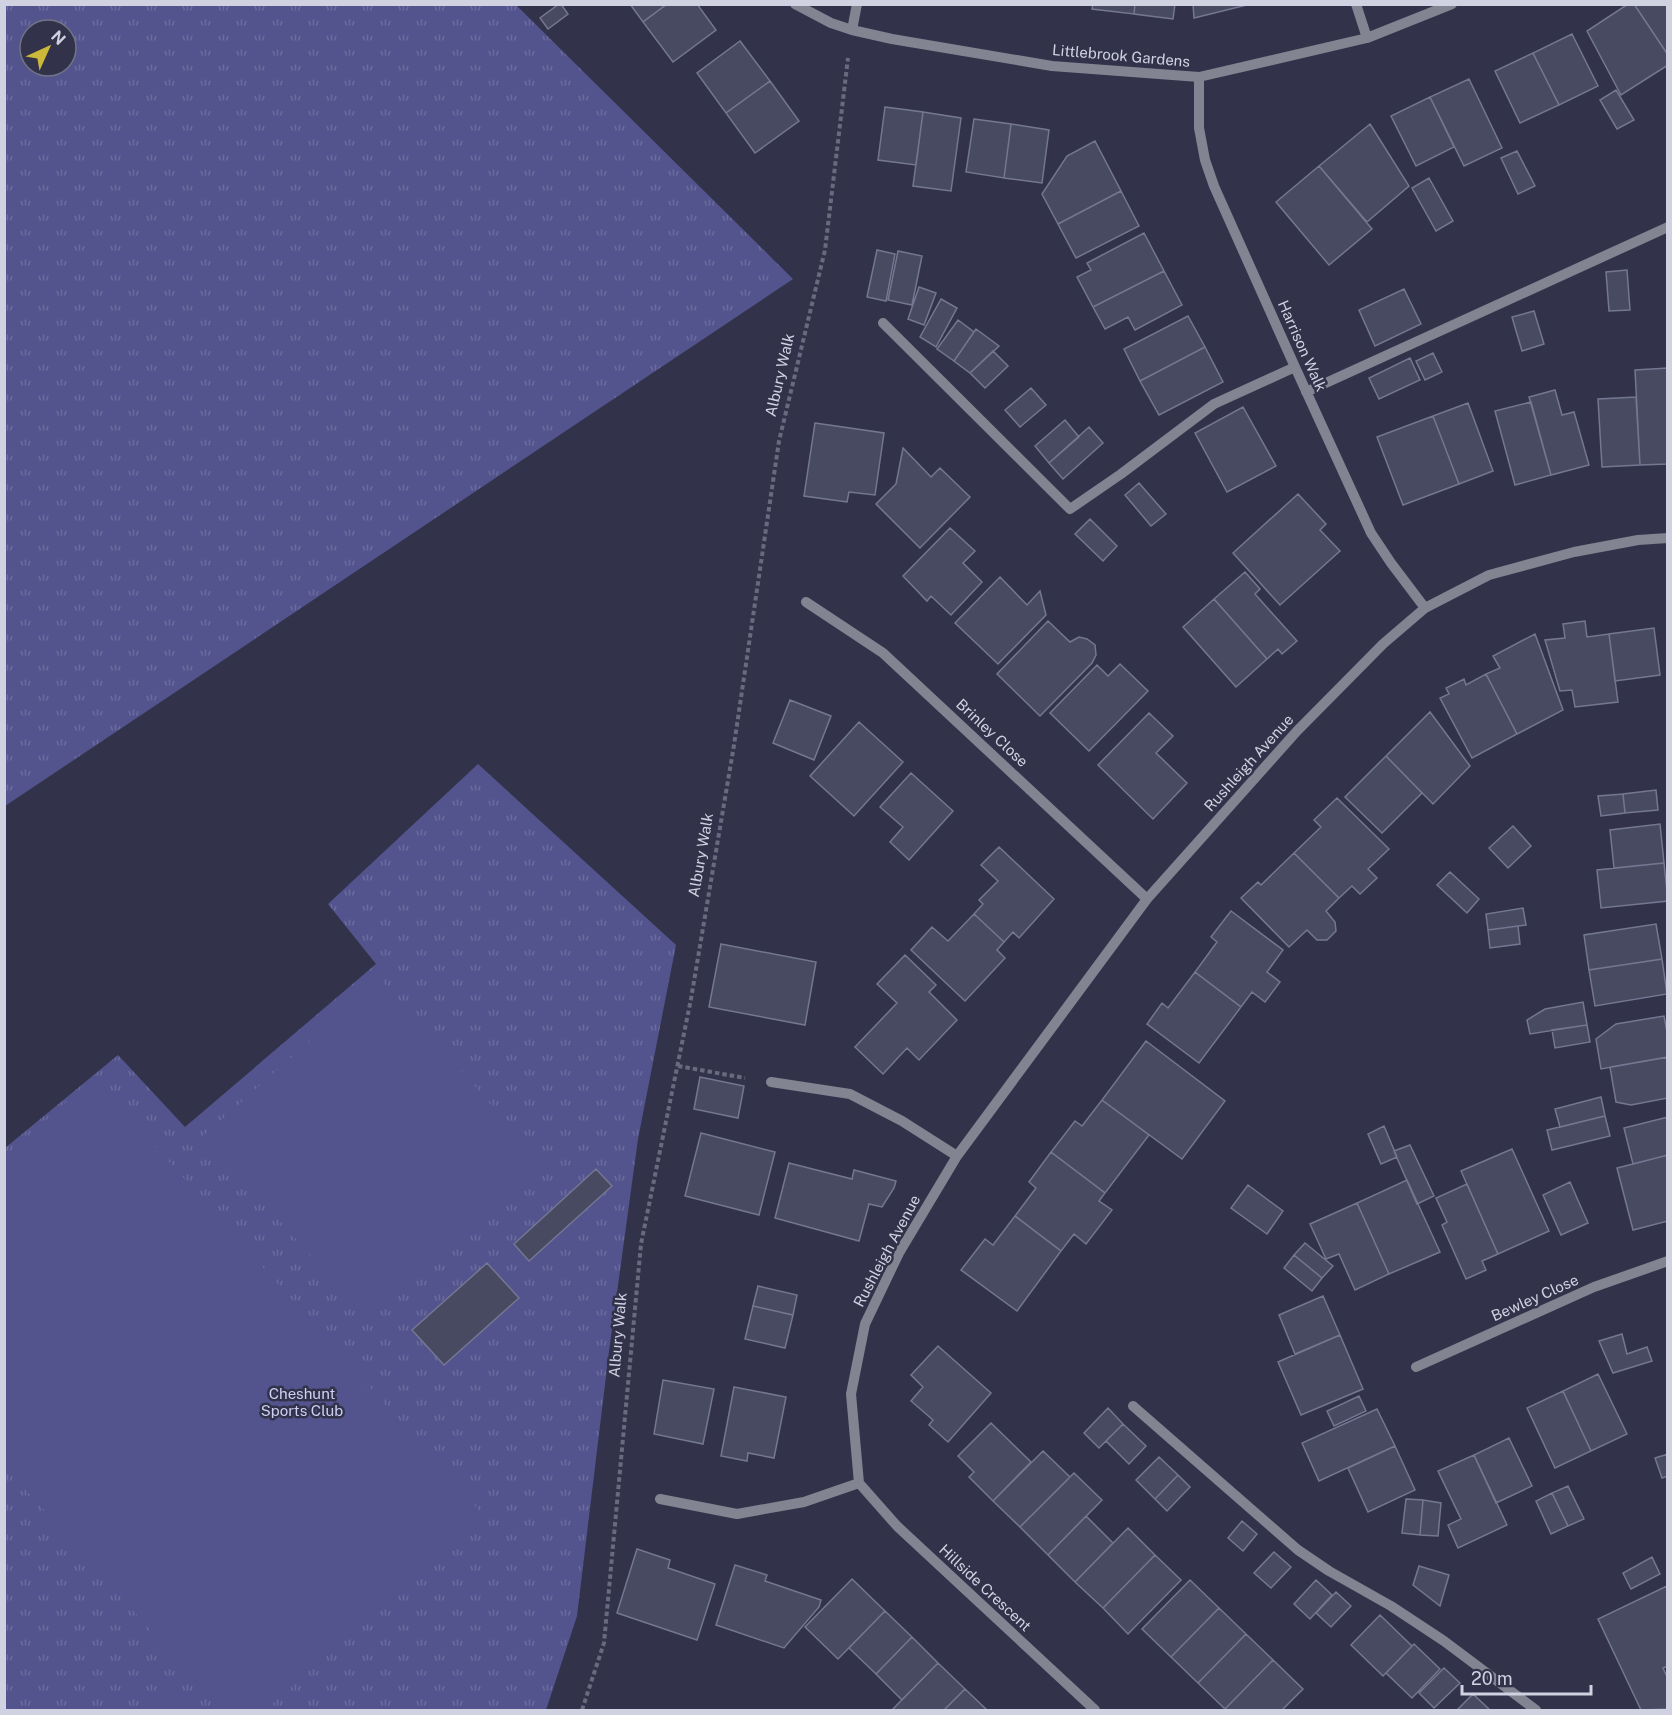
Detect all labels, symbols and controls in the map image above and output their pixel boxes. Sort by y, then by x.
north arrow [18,18,78,78]
text: N [47,27,69,49]
street label: Littlebrook Gardens [1051,41,1191,70]
street label: Harrison Walk [1275,298,1330,394]
street label: Albury Walk [762,332,797,418]
street label: Brinley Close [953,695,1032,770]
street label: Rushleigh Avenue [1201,711,1297,815]
street label: Albury Walk [685,812,716,898]
street label: Rushleigh Avenue [850,1192,923,1310]
street label: Bewley Close [1489,1271,1581,1324]
street label: Albury Walk [605,1292,630,1378]
park label: Cheshunt Sports Club [261,1385,343,1419]
street label: Hillside Crescent [936,1541,1035,1635]
scale bar [1462,1658,1591,1696]
text: 20 m [1471,1668,1513,1689]

